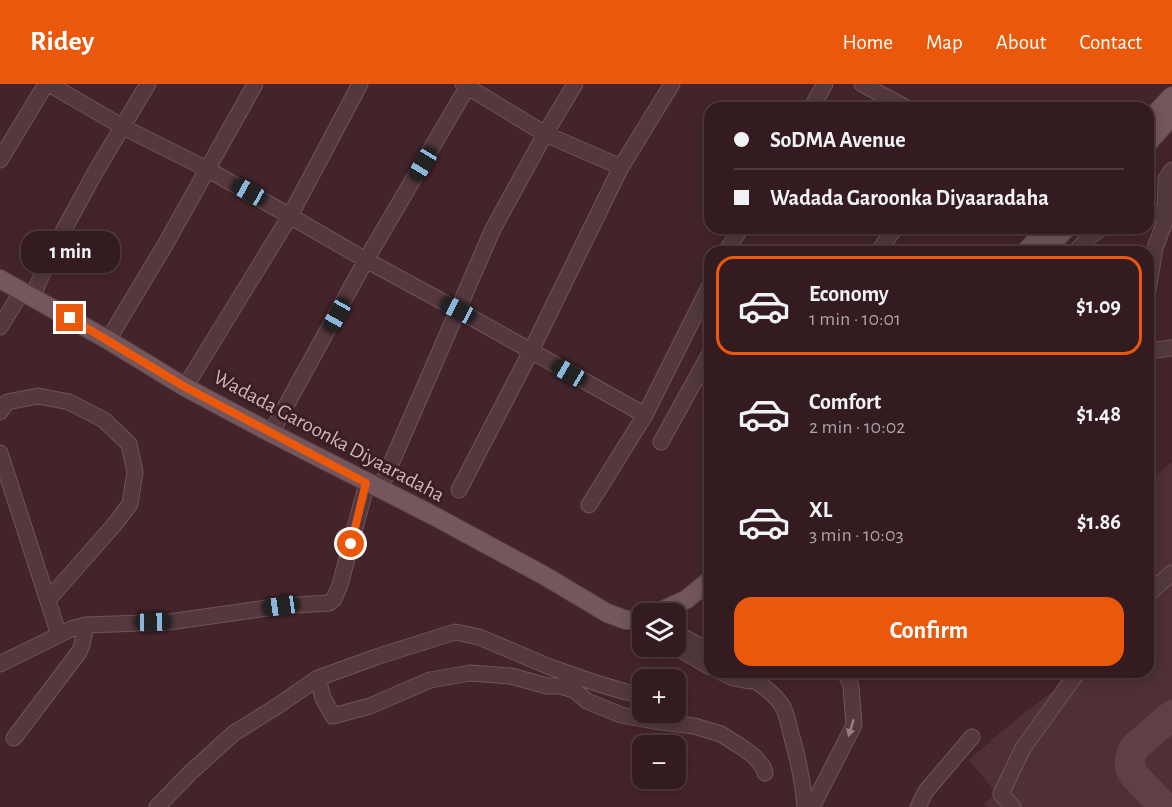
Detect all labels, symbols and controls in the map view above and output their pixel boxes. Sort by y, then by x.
text: Ridey [30,28,94,56]
text: Home [842,32,893,53]
text: Map [926,32,963,53]
text: About [996,32,1046,53]
text: Contact [1079,32,1142,53]
text: SoDMA Avenue [770,129,906,151]
car [406,144,440,184]
car [229,175,269,209]
text: Wadada Garoonka Diyaaradaha [770,187,1049,209]
callout: 1 min [20,231,119,273]
text: 1 min [49,242,92,262]
icon: car [737,279,791,333]
text: Economy [809,283,889,305]
car [438,294,478,326]
car [320,295,354,335]
text: $1.09 [1076,295,1121,317]
route end [56,304,83,331]
text: 1 min · 10:01 [809,309,901,329]
car [549,356,589,390]
street label: Wadada Garoonka Diyaaradaha [210,366,448,506]
icon: car [737,387,791,441]
text: Comfort [809,391,881,413]
text: $1.48 [1076,403,1121,425]
text: 2 min · 10:02 [809,417,905,437]
icon: car [737,495,791,549]
text: XL [809,499,832,521]
text: $1.86 [1077,511,1121,533]
text: 3 min · 10:03 [809,525,904,545]
route start [337,530,364,557]
car [262,595,300,617]
button: Confirm [734,597,1124,666]
map controls [632,603,686,789]
button: layers [632,603,686,657]
car [135,613,171,631]
button: + [632,669,686,723]
one-way arrow [846,720,855,738]
button: − [632,735,686,789]

